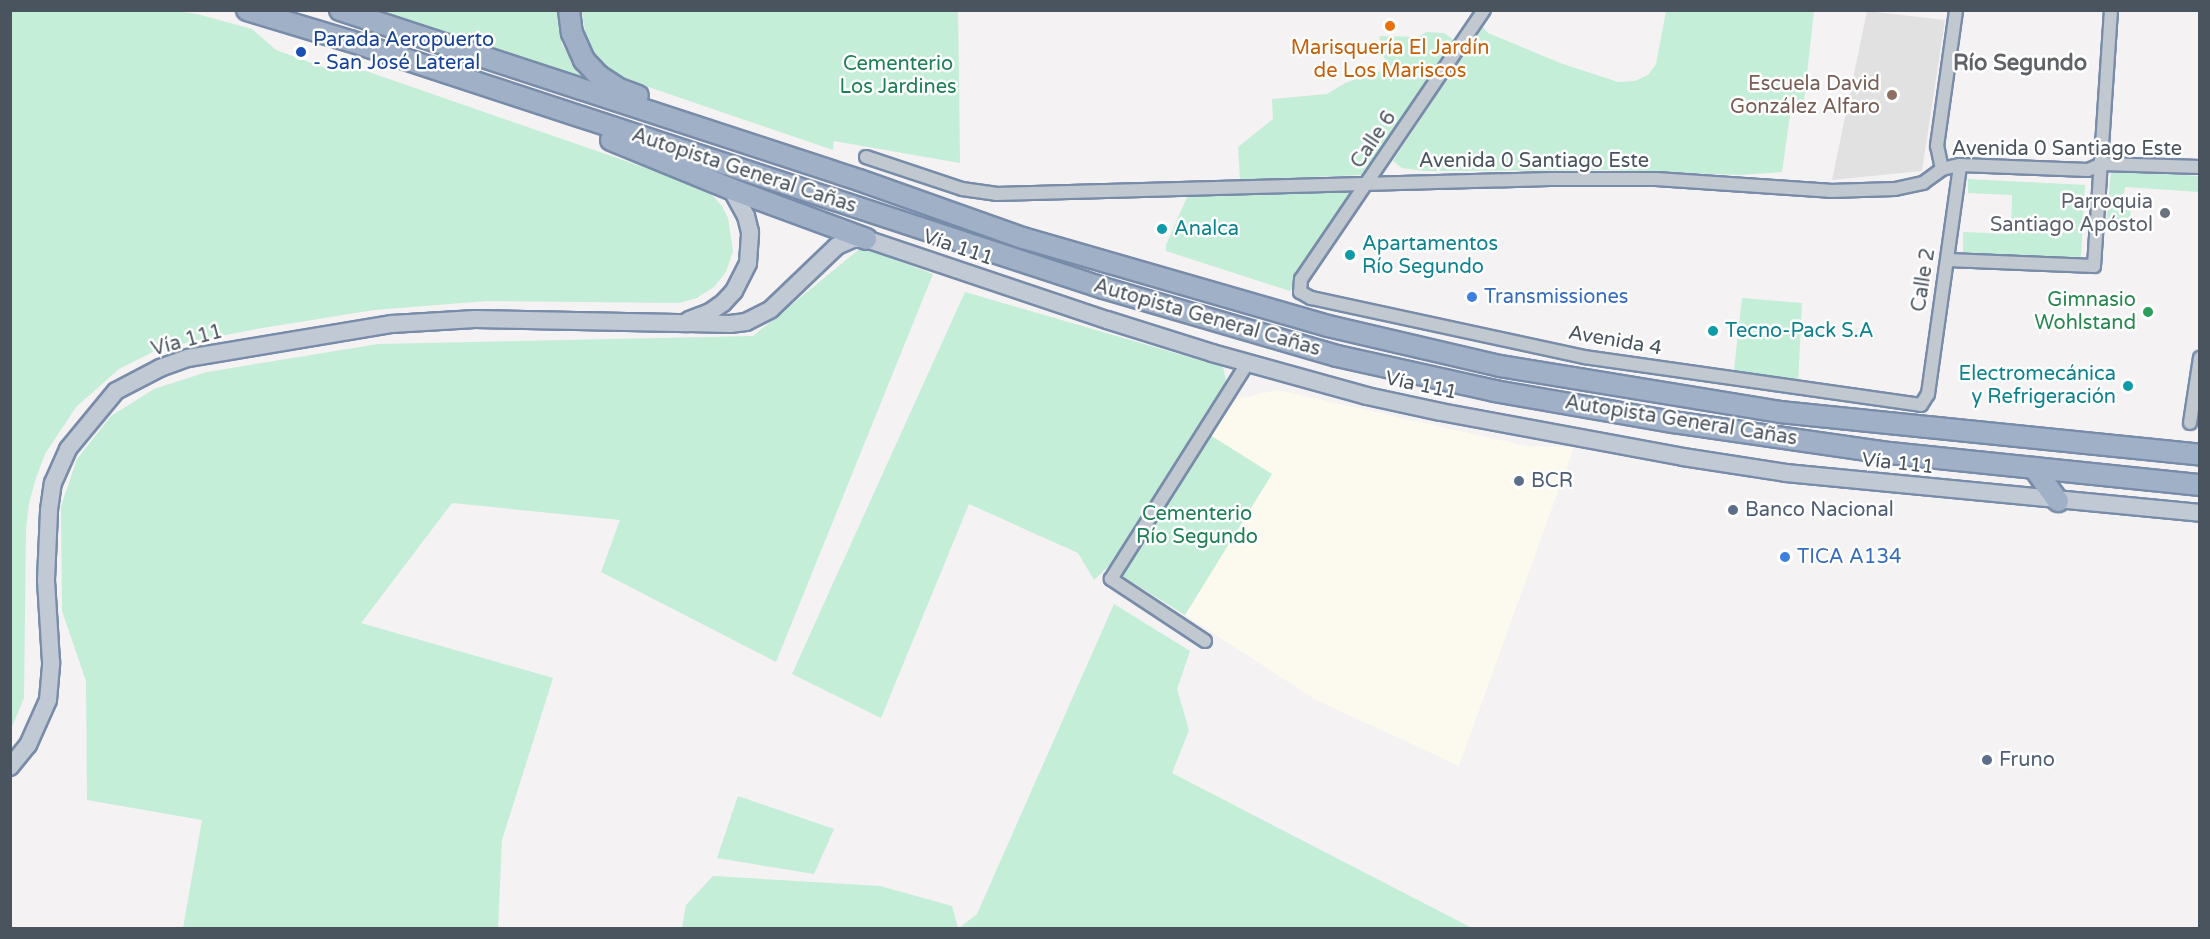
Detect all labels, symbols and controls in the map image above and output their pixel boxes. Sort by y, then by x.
marker: Marisquería El Jardín de Los Mariscos [1383,19,1397,33]
place label: Parada Aeropuerto - San José Lateral [313,28,494,75]
place label: Marisquería El Jardín de Los Mariscos [1291,36,1489,83]
marker: Parada Aeropuerto - San José Lateral [294,45,308,59]
district label: Río Segundo [1953,51,2087,77]
park label: Cementerio Los Jardines [839,52,957,99]
place label: Escuela David González Alfaro [1730,72,1880,119]
marker: Escuela David González Alfaro [1885,88,1899,102]
street label: Calle 6 [1346,107,1402,173]
street label: Autopista General Cañas [629,123,859,219]
street label: Avenida 0 Santiago Este [1952,137,2182,161]
street label: Avenida 0 Santiago Este [1419,149,1649,173]
place label: Parroquia Santiago Apóstol [1990,190,2153,237]
marker: Parroquia Santiago Apóstol [2158,206,2172,220]
place label: Analca [1174,217,1239,241]
marker: Analca [1155,222,1169,236]
street label: Vía 111 [920,225,996,271]
place label: Apartamentos Río Segundo [1362,232,1498,279]
street label: Calle 2 [1907,246,1941,314]
marker: Apartamentos Río Segundo [1343,248,1357,262]
street label: Autopista General Cañas [1091,274,1323,362]
place label: Transmissiones [1484,285,1628,309]
place label: Gimnasio Wohlstand [2034,288,2136,335]
marker: Transmissiones [1465,290,1479,304]
marker: Gimnasio Wohlstand [2141,305,2155,319]
place label: Tecno-Pack S.A [1725,319,1874,343]
street label: Vía 111 [149,320,225,362]
street label: Avenida 4 [1566,321,1664,361]
marker: Tecno-Pack S.A [1706,324,1720,338]
place label: Electromecánica y Refrigeración [1958,362,2116,409]
street label: Vía 111 [1383,367,1459,405]
marker: Electromecánica y Refrigeración [2121,379,2135,393]
street label: Autopista General Cañas [1563,391,1799,451]
street label: Vía 111 [1861,448,1935,480]
place label: BCR [1531,469,1573,493]
marker: BCR [1512,474,1526,488]
place label: Banco Nacional [1745,498,1894,522]
park label: Cementerio Río Segundo [1136,502,1258,549]
marker: Banco Nacional [1726,503,1740,517]
place label: TICA A134 [1797,545,1901,569]
marker: TICA A134 [1778,550,1792,564]
place label: Fruno [1999,748,2055,772]
marker: Fruno [1980,753,1994,767]

